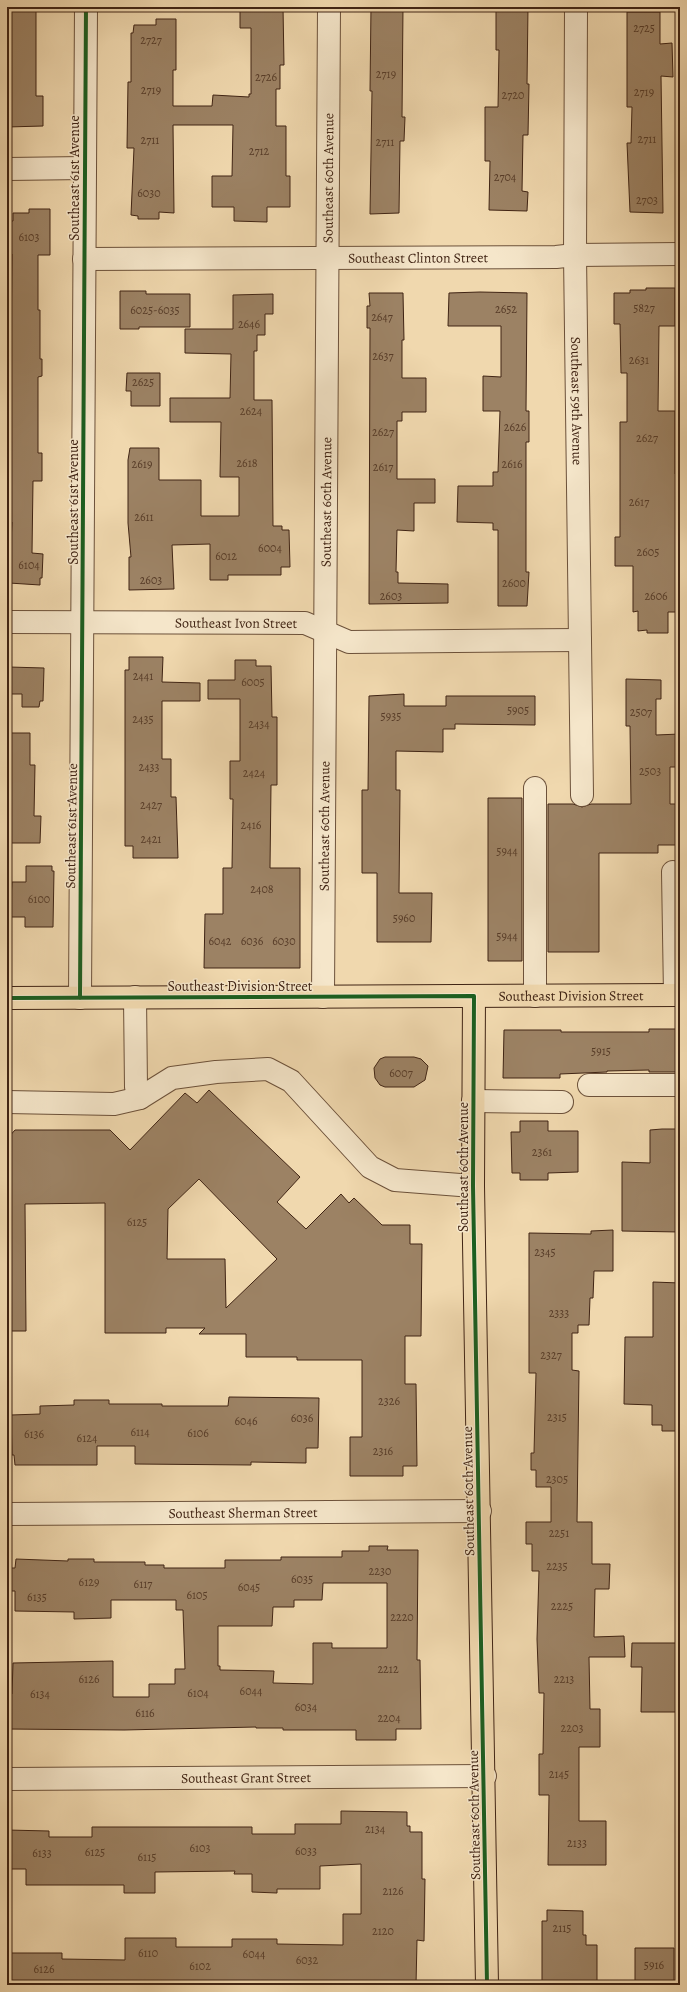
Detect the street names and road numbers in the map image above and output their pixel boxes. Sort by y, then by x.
street label: Southeast 60th Avenue [319,113,338,243]
street label: Southeast 61st Avenue [65,115,84,241]
street label: Southeast Clinton Street [348,248,488,268]
street label: Southeast 59th Avenue [566,337,587,465]
street label: Southeast 60th Avenue [317,437,336,567]
street label: Southeast 61st Avenue [64,439,83,565]
street label: Southeast Ivon Street [175,614,298,633]
street label: Southeast 60th Avenue [315,761,334,891]
street label: Southeast 61st Avenue [61,763,82,889]
street label: Southeast Division Street [168,977,313,996]
street label: Southeast Division Street [498,986,644,1006]
street label: Southeast 60th Avenue [454,1102,473,1232]
street label: Southeast 60th Avenue [458,1426,479,1556]
street label: Southeast Sherman Street [168,1503,318,1523]
street label: Southeast 60th Avenue [464,1750,485,1880]
street label: Southeast Grant Street [181,1768,311,1788]

